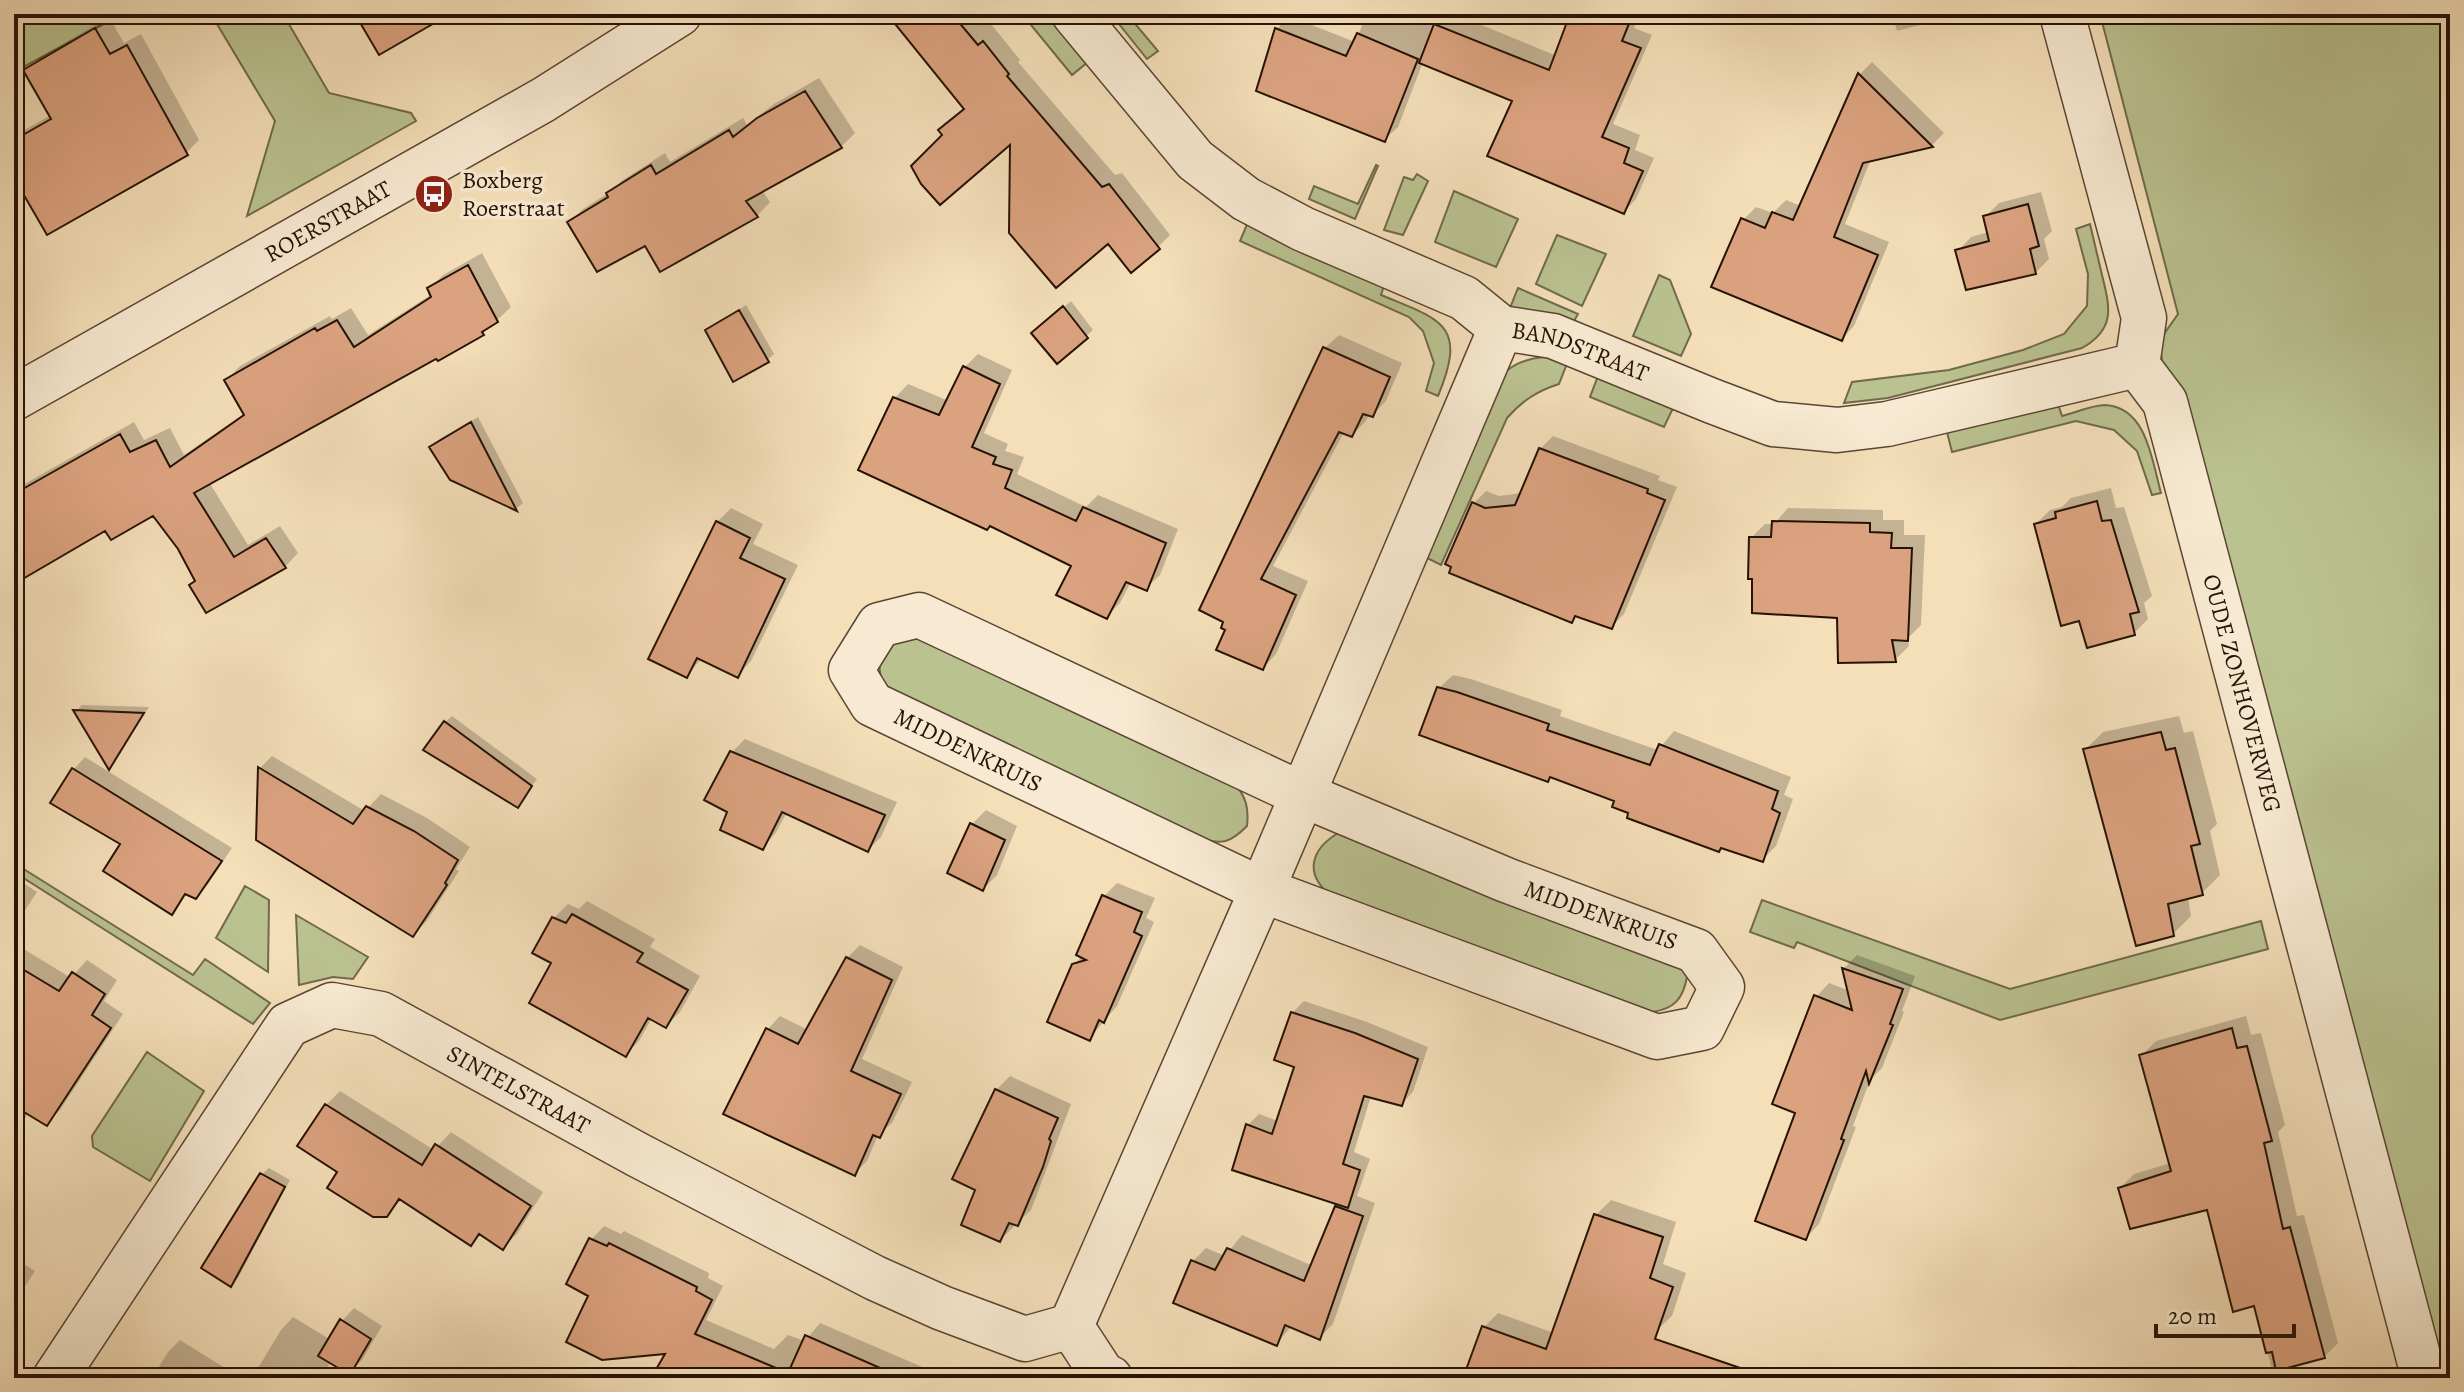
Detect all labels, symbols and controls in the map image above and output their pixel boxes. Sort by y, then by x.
place label: Boxberg Roerstraat [462,164,565,224]
street label: ROERSTRAAT [258,173,397,270]
bus stop icon: Boxberg Roerstraat [413,173,455,215]
street label: BANDSTRAAT [1510,314,1654,389]
street label: OUDE ZONHOVERWEG [2195,571,2289,816]
street label: MIDDENKRUIS [889,700,1047,800]
street label: MIDDENKRUIS [1520,872,1682,958]
street label: SINTELSTRAAT [441,1037,596,1142]
scale bar [2156,1288,2294,1338]
text: 20 m [2168,1300,2217,1332]

